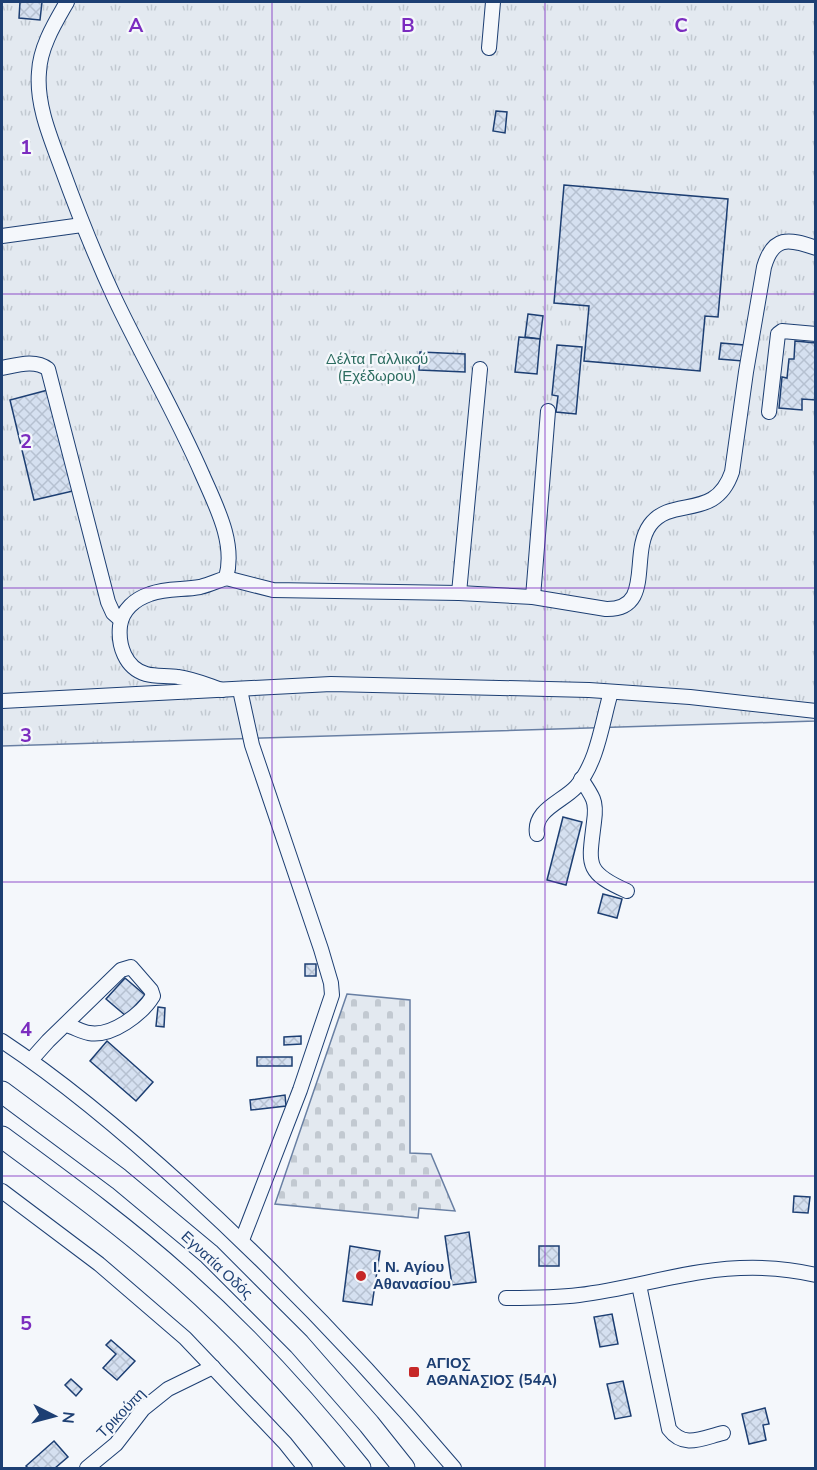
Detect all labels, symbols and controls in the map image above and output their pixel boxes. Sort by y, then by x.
text: A [129,12,144,39]
text: B [401,12,415,39]
text: C [674,12,688,39]
text: 1 [20,134,32,161]
park label: Δέλτα Γαλλικού (Εχέδωρου) [326,349,428,386]
text: 2 [20,428,32,455]
text: 3 [20,722,32,749]
text: 4 [20,1016,32,1043]
street label: Εγνατία Οδός [177,1227,257,1303]
place label: Ι. Ν. Αγίου Αθανασίου [373,1257,451,1294]
marker: Ι. Ν. Αγίου Αθανασίου [354,1269,368,1283]
text: 5 [20,1310,32,1337]
place label: ΑΓΙΟΣ ΑΘΑΝΑΣΙΟΣ (54Α) [426,1353,558,1390]
marker: ΑΓΙΟΣ ΑΘΑΝΑΣΙΟΣ (54Α) [407,1365,421,1379]
street label: Τρικούπη [92,1384,150,1442]
north arrow [24,1386,84,1446]
text: N [56,1410,79,1425]

